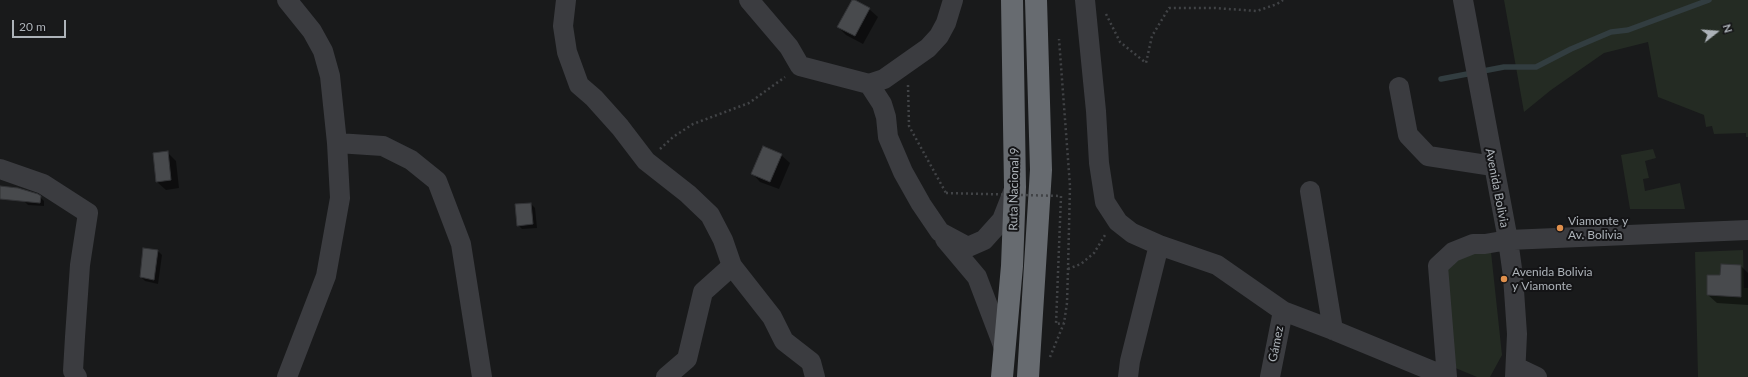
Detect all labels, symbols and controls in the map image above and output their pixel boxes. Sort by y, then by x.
scale bar [14,12,68,38]
north arrow [1696,12,1736,52]
text: 20 m [19,19,46,34]
text: N [1720,22,1735,34]
street label: Ruta Nacional 9 [1006,147,1022,231]
street label: Avenida Bolivia [1482,147,1512,229]
place label: Viamonte y Av. Bolivia [1568,214,1628,242]
marker: Viamonte y Av. Bolivia [1555,223,1565,233]
place label: Avenida Bolivia y Viamonte [1512,265,1593,293]
marker: Avenida Bolivia y Viamonte [1499,274,1509,284]
street label: Gámez [1265,325,1287,363]

